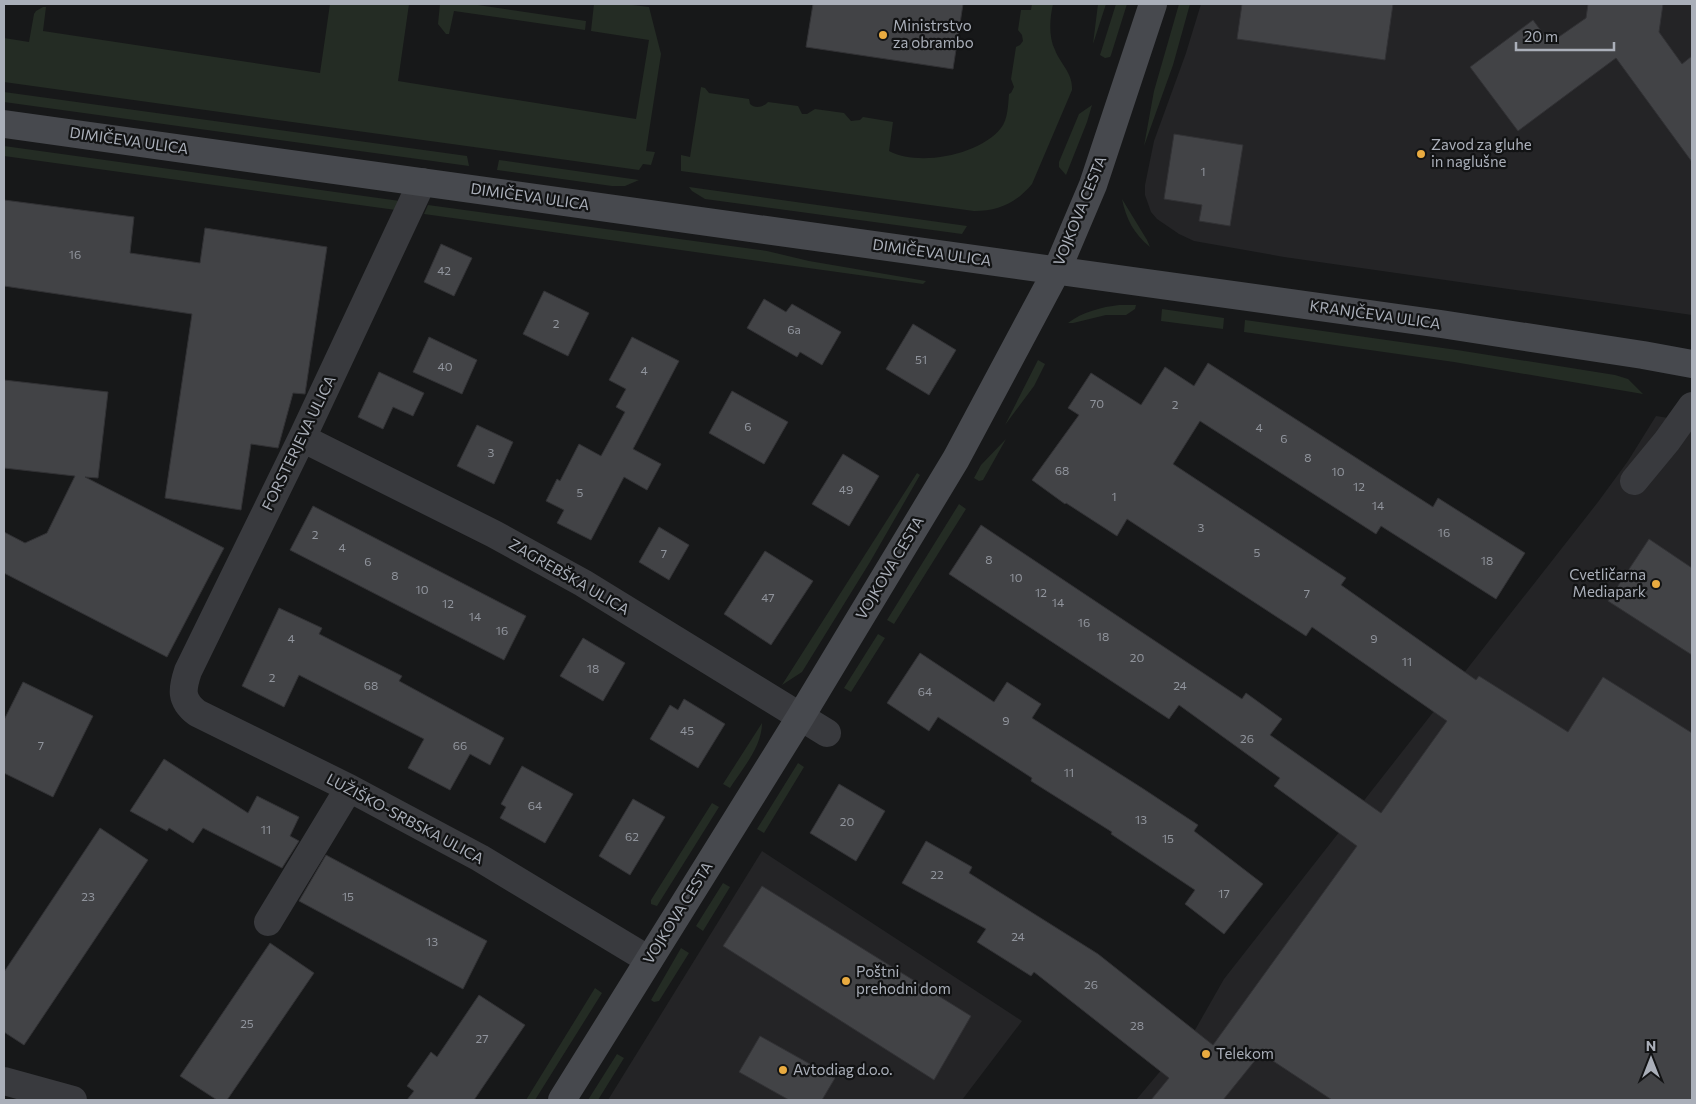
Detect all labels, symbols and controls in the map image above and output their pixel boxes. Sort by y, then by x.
place label: Ministrstvo za obrambo [893,16,974,51]
scale bar [1516,20,1614,52]
text: 20 m [1524,27,1558,45]
marker: Ministrstvo za obrambo [877,29,889,41]
street label: DIMIČEVA ULICA [69,122,190,157]
place label: Zavod za gluhe in naglušne [1431,135,1532,170]
marker: Zavod za gluhe in naglušne [1415,148,1427,160]
street label: VOJKOVA CESTA [1049,153,1109,268]
house number: 1 [1200,164,1206,178]
street label: DIMIČEVA ULICA [470,178,591,213]
street label: DIMIČEVA ULICA [872,234,993,269]
house number: 16 [69,247,81,261]
house number: 42 [437,263,451,277]
street label: KRANJČEVA ULICA [1308,295,1442,332]
house number: 2 [553,316,560,330]
house number: 6a [787,322,801,336]
house number: 51 [915,352,927,366]
house number: 40 [437,359,453,373]
house number: 4 [640,363,648,377]
street label: FORSTERJEVA ULICA [258,372,339,513]
house number: 70 [1090,396,1104,410]
house number: 2 [1172,397,1179,411]
house number: 6 [744,419,752,433]
house number: 4 [1255,420,1263,434]
house number: 6 [1280,431,1288,445]
house number: 3 [488,445,495,459]
house number: 8 [1304,450,1312,464]
house number: 68 [1055,463,1069,477]
house number: 10 [1332,464,1345,478]
house number: 12 [1353,479,1365,493]
house number: 49 [839,482,853,496]
house number: 5 [577,485,584,499]
house number: 1 [1111,489,1117,503]
house number: 14 [1372,498,1384,512]
street label: VOJKOVA CESTA [851,513,927,622]
house number: 3 [1198,520,1205,534]
house number: 16 [1438,525,1450,539]
house number: 2 [312,527,319,541]
street label: ZAGREBŠKA ULICA [506,533,633,618]
house number: 4 [338,540,346,554]
house number: 5 [1254,545,1261,559]
house number: 7 [661,546,667,560]
house number: 8 [985,552,993,566]
house number: 18 [1481,553,1493,567]
house number: 6 [364,554,372,568]
place label: Cvetličarna Mediapark [1569,565,1646,600]
house number: 8 [391,568,399,582]
house number: 10 [1010,570,1023,584]
marker: Cvetličarna Mediapark [1650,578,1662,590]
house number: 10 [416,582,429,596]
house number: 12 [1035,585,1047,599]
house number: 7 [1304,586,1310,600]
house number: 47 [761,590,775,604]
house number: 14 [1052,595,1064,609]
house number: 12 [442,596,454,610]
house number: 14 [469,609,481,623]
house number: 16 [1078,615,1090,629]
house number: 16 [496,623,508,637]
house number: 18 [1097,629,1109,643]
house number: 4 [287,631,295,645]
house number: 9 [1370,631,1378,645]
house number: 20 [1130,650,1144,664]
house number: 11 [1402,654,1412,668]
house number: 18 [587,661,599,675]
house number: 2 [269,670,276,684]
house number: 68 [364,678,378,692]
house number: 24 [1173,678,1187,692]
house number: 64 [918,684,932,698]
house number: 9 [1002,713,1010,727]
house number: 45 [680,723,694,737]
house number: 26 [1240,731,1254,745]
house number: 7 [38,738,44,752]
house number: 66 [453,738,467,752]
house number: 11 [1064,765,1074,779]
street label: LUŽIŠKO-SRBSKA ULICA [324,768,488,867]
house number: 64 [528,798,542,812]
house number: 13 [1135,812,1147,826]
house number: 20 [840,814,854,828]
house number: 11 [261,822,271,836]
house number: 62 [625,829,639,843]
house number: 15 [1162,831,1174,845]
street label: VOJKOVA CESTA [639,858,716,967]
house number: 22 [930,867,944,881]
house number: 17 [1218,886,1230,900]
house number: 23 [81,889,95,903]
house number: 15 [342,889,354,903]
house number: 24 [1011,929,1025,943]
house number: 13 [426,934,438,948]
place label: Poštni prehodni dom [856,962,951,997]
marker: Poštni prehodni dom [840,975,852,987]
house number: 26 [1084,977,1098,991]
house number: 25 [240,1016,254,1030]
house number: 28 [1130,1018,1144,1032]
house number: 27 [476,1031,488,1045]
north arrow [1626,1034,1676,1084]
text: N [1646,1037,1656,1054]
place label: Telekom [1216,1044,1274,1062]
marker: Telekom [1200,1048,1212,1060]
place label: Avtodiag d.o.o. [793,1060,893,1078]
marker: Avtodiag d.o.o. [777,1064,789,1076]

